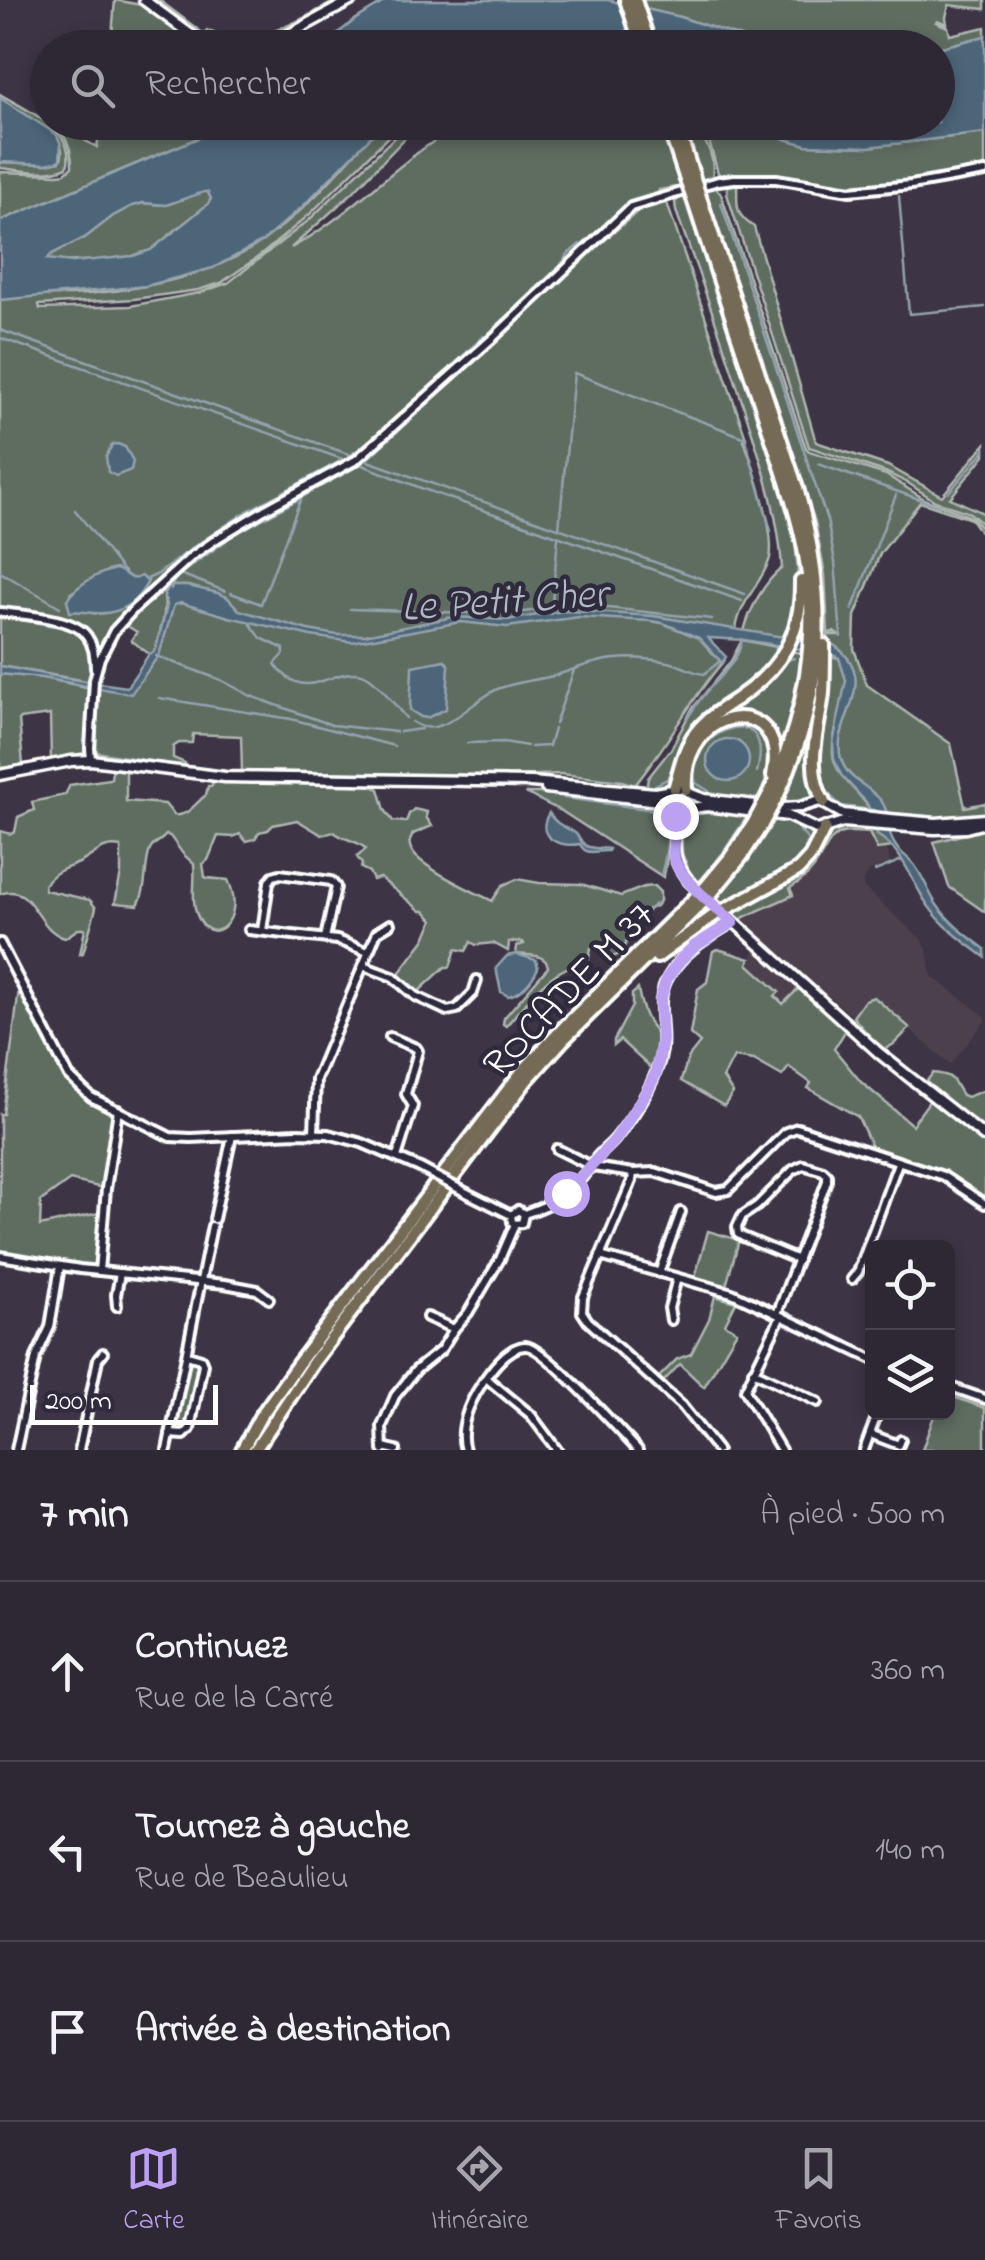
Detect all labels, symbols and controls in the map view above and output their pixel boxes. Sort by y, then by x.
search box [30,30,955,140]
text: Rechercher [145,57,311,113]
icon: search [65,58,120,113]
water label: Le Petit Cher [399,565,614,640]
route end [653,794,699,840]
street label: ROCADE M 37 [470,889,670,1093]
route start [544,1171,590,1217]
map controls [865,1240,955,1420]
button: locate [865,1240,955,1330]
button: layers [865,1330,955,1420]
scale bar [30,1380,218,1424]
text: 200 m [45,1382,112,1423]
text: 7 min [40,1485,129,1546]
text: À pied · 500 m [760,1492,945,1539]
text: Continuez [135,1620,287,1676]
icon: ahead [40,1644,95,1699]
text: 360 m [871,1648,945,1695]
text: Rue de la Carré [135,1676,333,1723]
text: Tournez à gauche [135,1800,410,1856]
icon: left [40,1824,95,1879]
text: 140 m [875,1828,945,1875]
text: Rue de Beaulieu [135,1856,349,1903]
text: Arrivée à destination [135,2003,450,2059]
icon: arrive [40,2004,95,2059]
tab: Carte [123,2141,184,2242]
tab: Itinéraire [431,2141,528,2242]
tab: Favoris [775,2141,862,2242]

